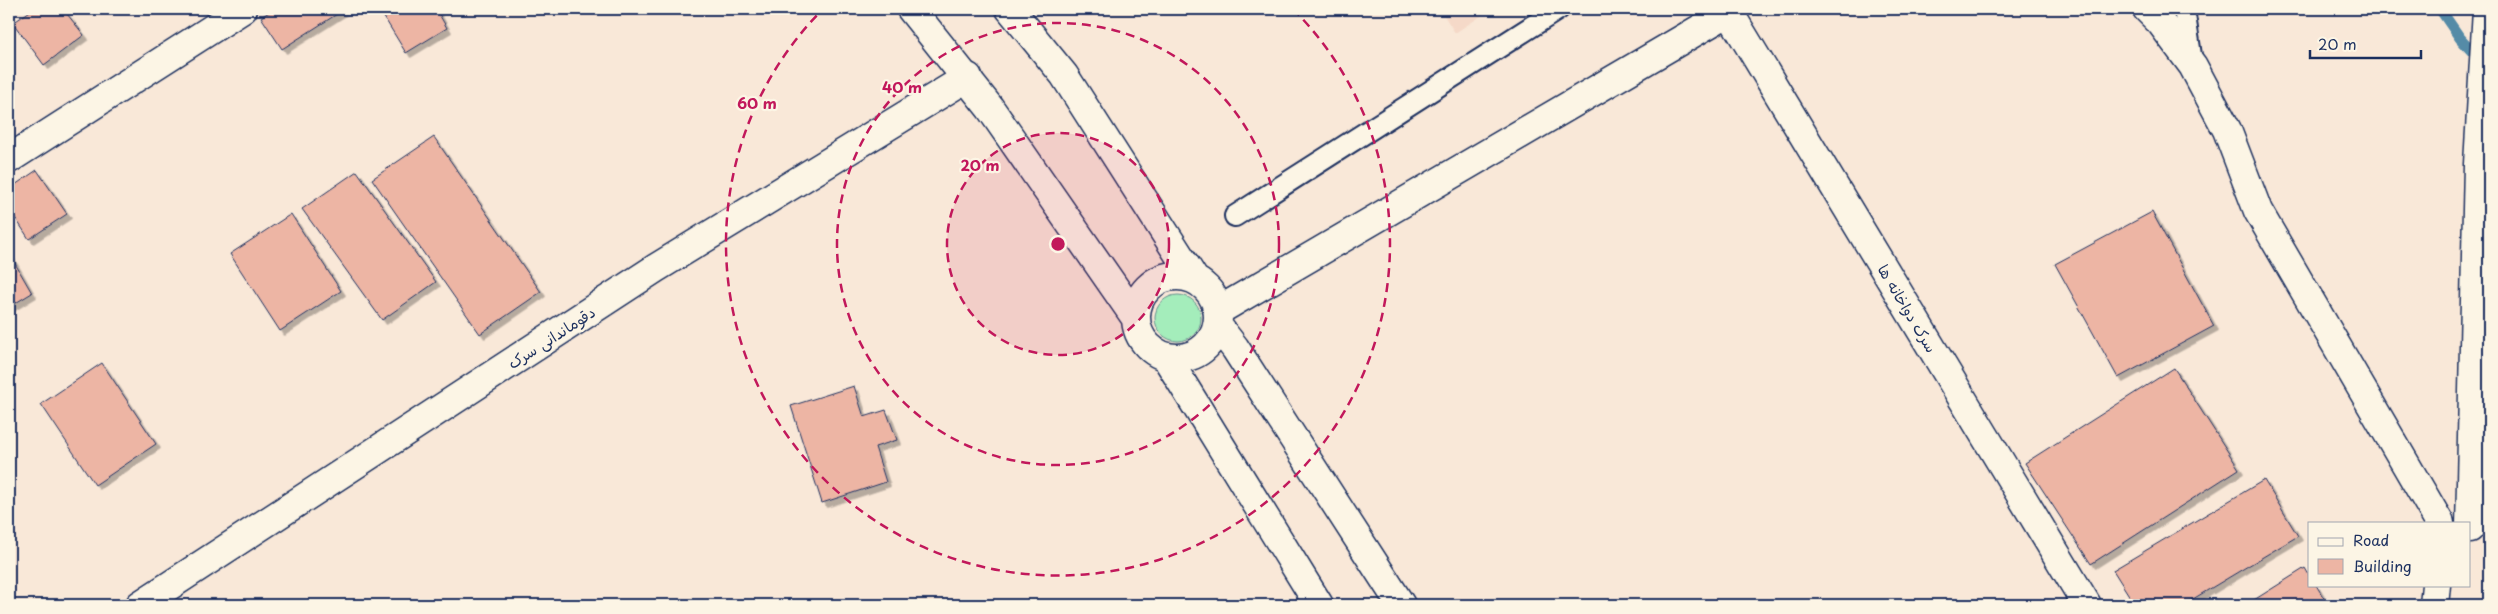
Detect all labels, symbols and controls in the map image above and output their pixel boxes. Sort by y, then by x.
scale bar [2310,28,2422,60]
text: 20 m [2318,32,2357,55]
text: 40 m [882,75,922,98]
text: 60 m [737,91,777,114]
text: 20 m [961,153,999,176]
centre of rings [1049,235,1067,253]
street label: سرک دواخانه ها [1873,260,1943,356]
street label: دقوماندانی سرک [503,300,599,374]
legend [2308,522,2470,586]
text: Road [2353,528,2389,551]
text: Building [2353,554,2412,577]

